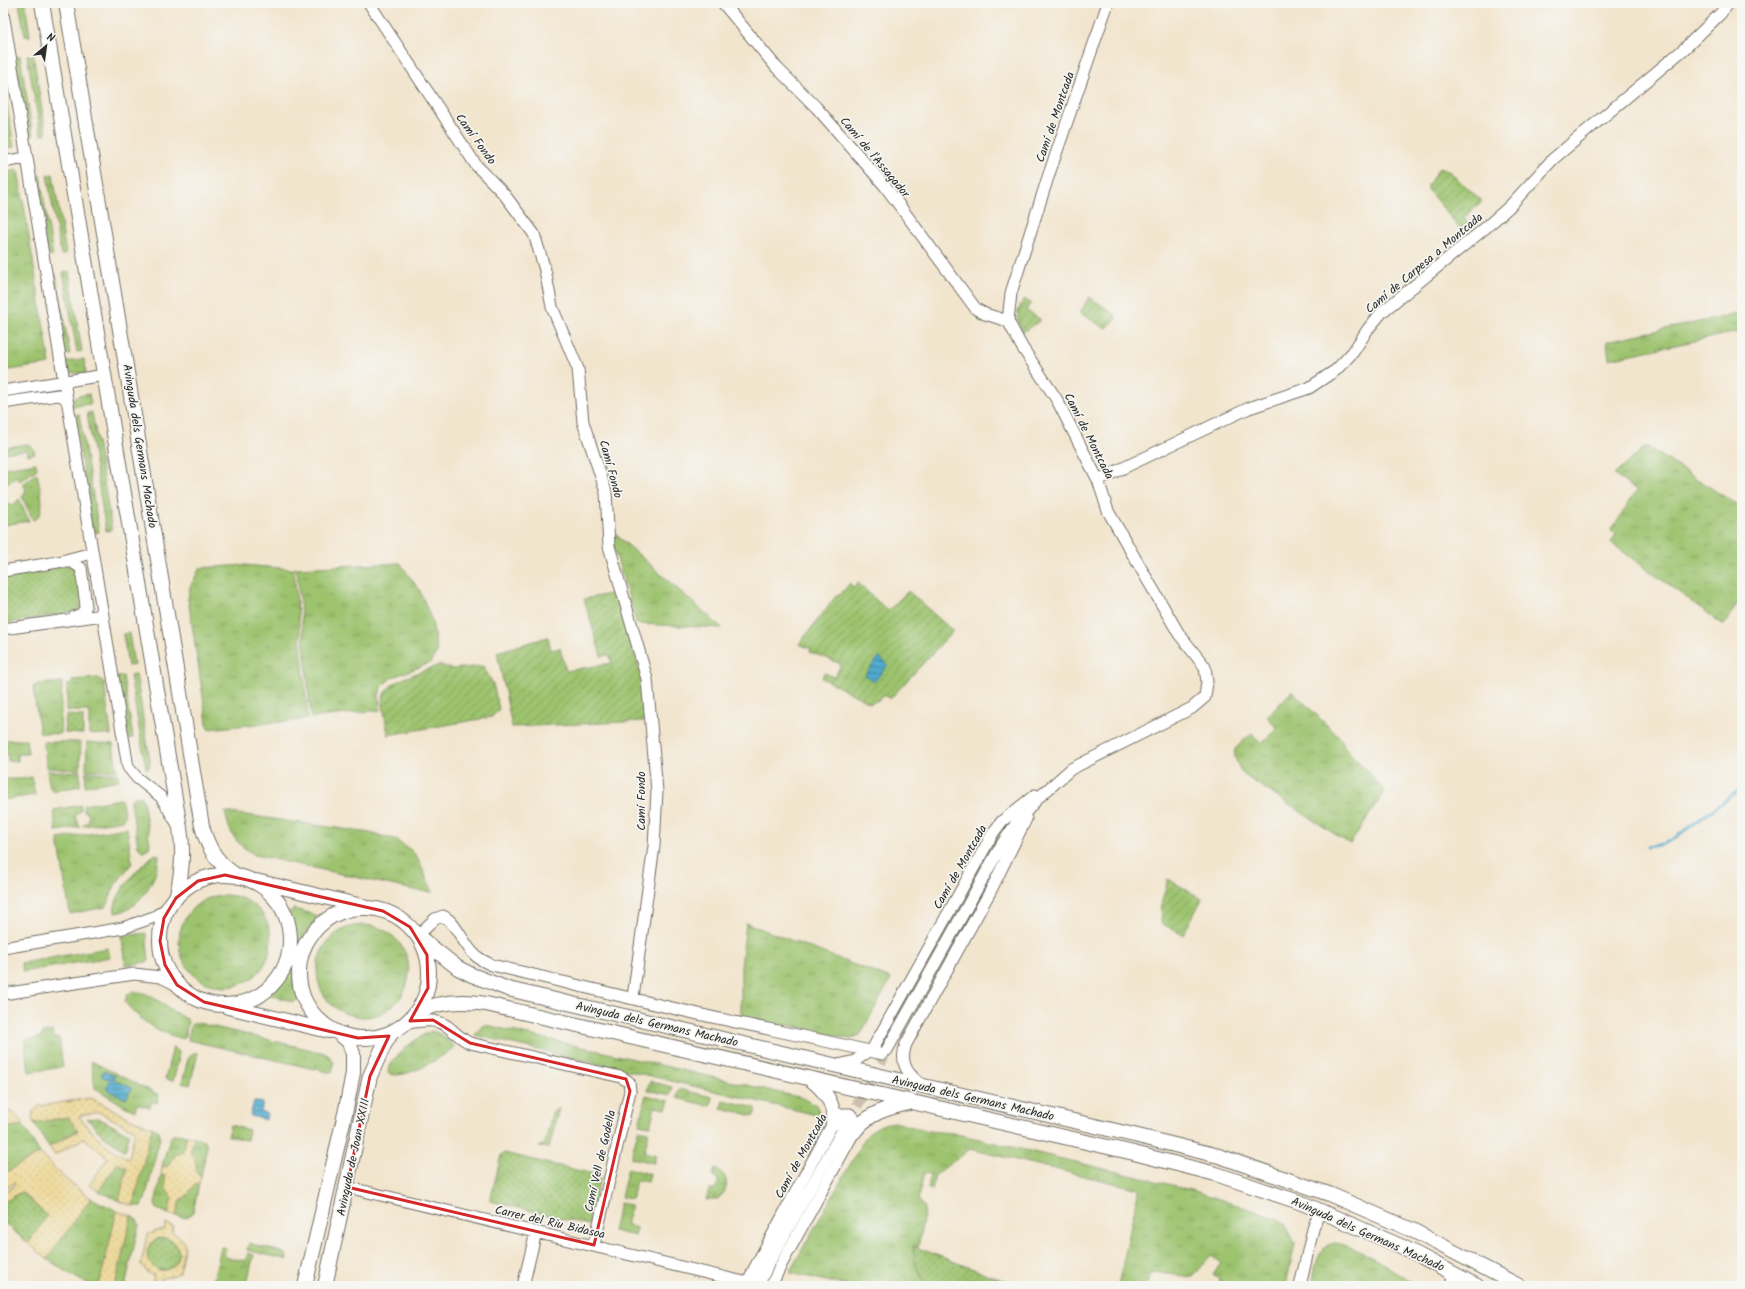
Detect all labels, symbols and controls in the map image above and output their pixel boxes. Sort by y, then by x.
north arrow [26,26,66,66]
text: N [43,29,58,48]
street label: Camí de Montcada [1031,69,1080,165]
street label: Camí Fondo [450,110,501,169]
street label: Camí de l'Assagador [835,113,915,203]
street label: Camí de Carpesa a Montcada [1361,208,1488,318]
street label: Avinguda dels Germans Machado [117,363,162,529]
street label: Camí de Montcada [1059,390,1119,483]
street label: Camí Fondo [594,438,627,500]
street label: Camí Fondo [632,771,651,831]
street label: Camí de Montcada [929,821,993,913]
street label: Avinguda dels Germans Machado [574,997,740,1052]
street label: Avinguda dels Germans Machado [890,1071,1056,1126]
street label: Avinguda de Joan XXIII [332,1096,375,1218]
street label: Camí Vell de Godella [579,1108,622,1214]
street label: Camí de Montcada [770,1110,833,1202]
street label: Avinguda dels Germans Machado [1288,1192,1447,1277]
street label: Carrer del Riu Bidasoa [493,1201,607,1245]

